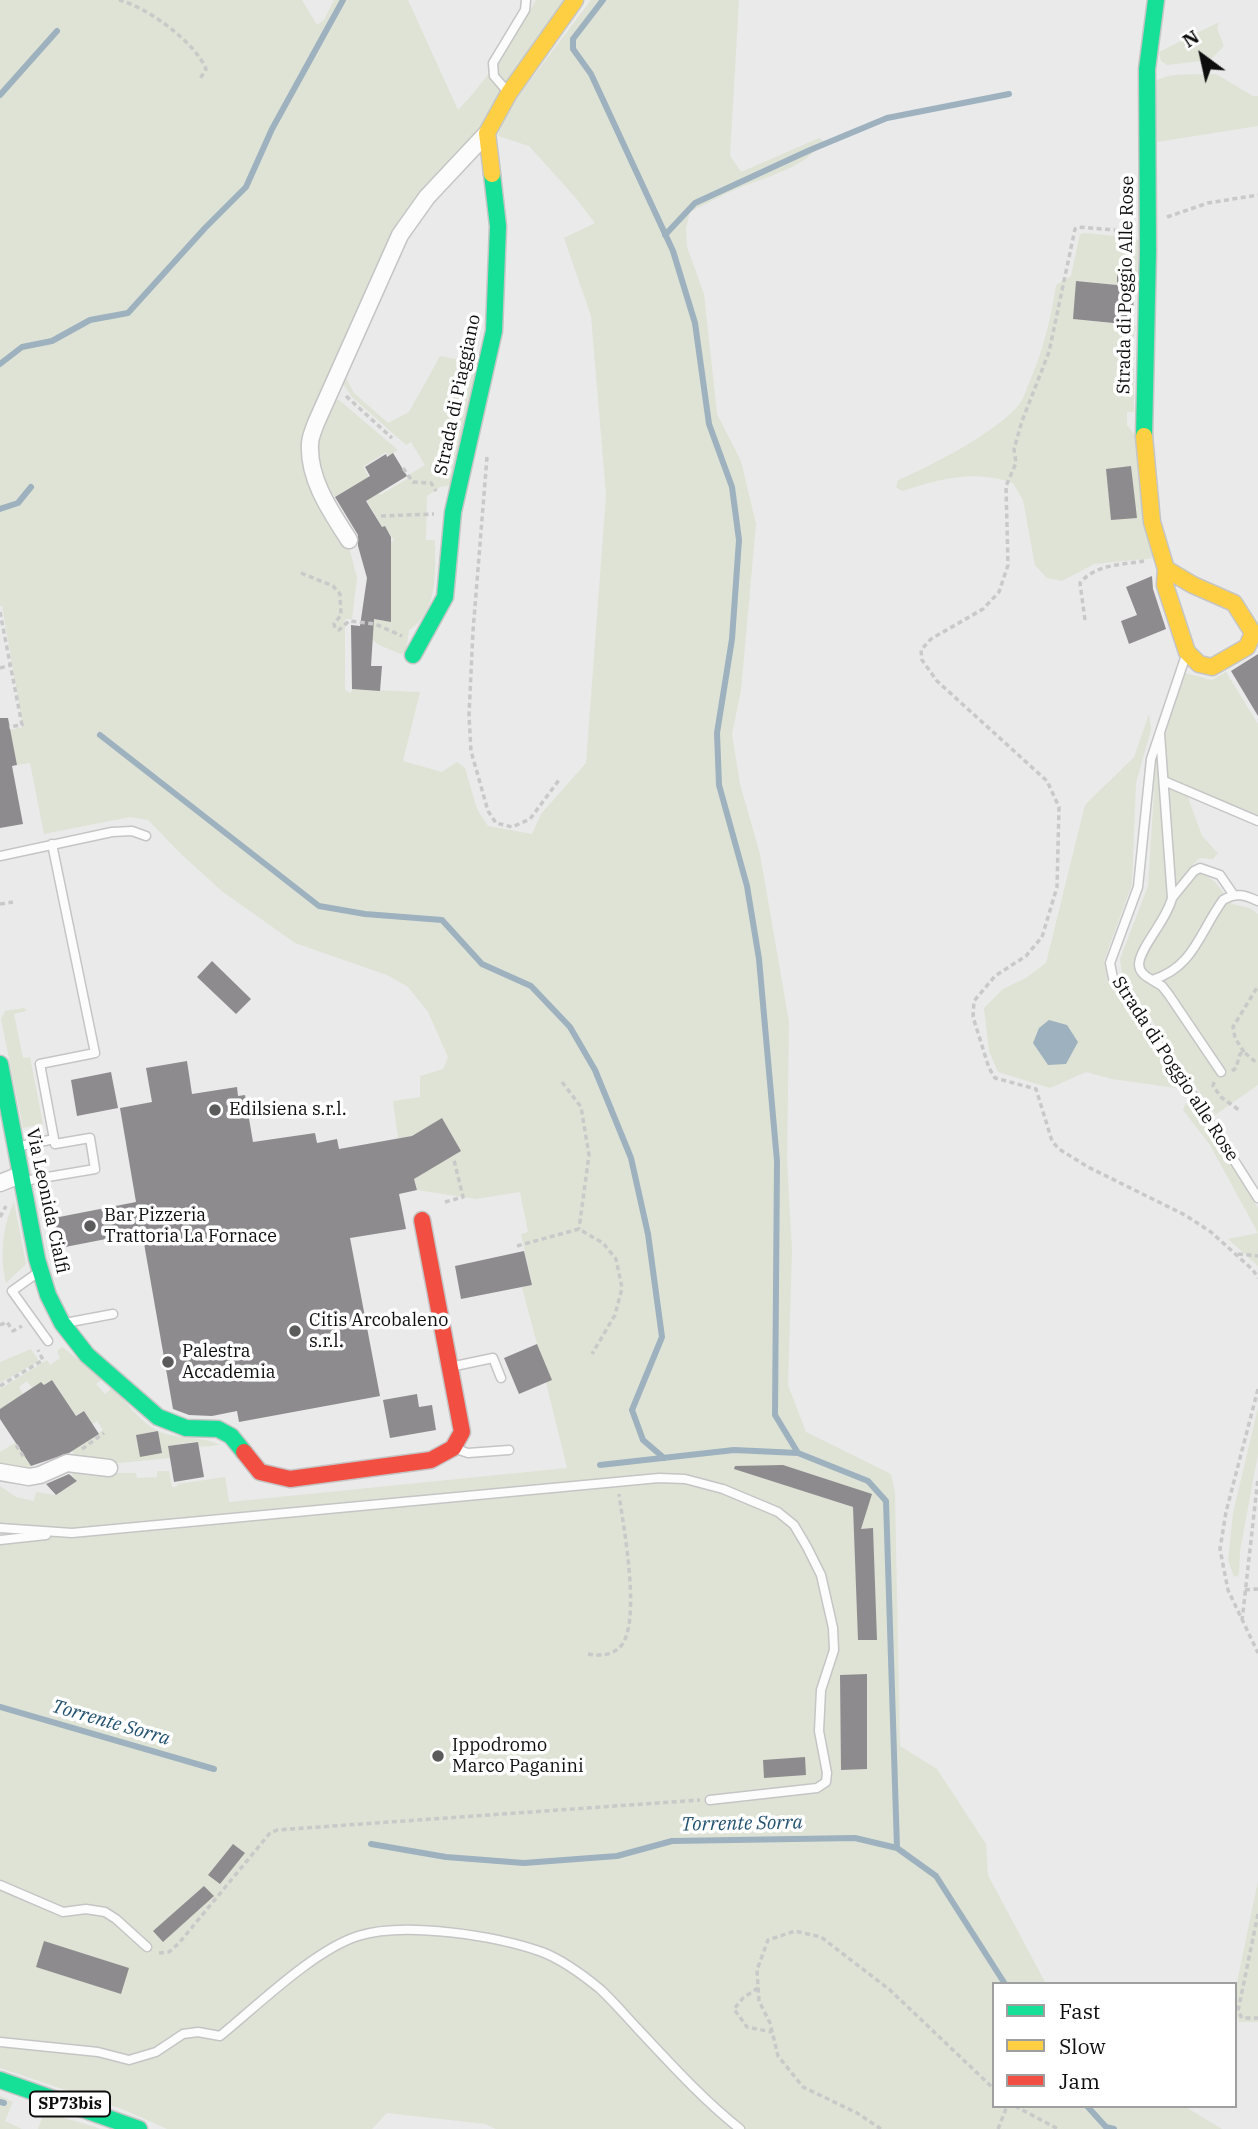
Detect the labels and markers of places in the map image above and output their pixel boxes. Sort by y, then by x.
place label: Edilsiena s.r.l. [229,1099,347,1121]
marker: Edilsiena s.r.l. [207,1102,223,1118]
place label: Bar Pizzeria Trattoria La Fornace [104,1205,277,1248]
marker: Bar Pizzeria Trattoria La Fornace [82,1218,98,1234]
place label: Citis Arcobaleno s.r.l. [309,1310,448,1352]
marker: Citis Arcobaleno s.r.l. [287,1323,303,1339]
place label: Palestra Accademia [182,1341,276,1384]
marker: Palestra Accademia [160,1354,176,1370]
place label: Ippodromo Marco Paganini [452,1735,584,1778]
marker: Ippodromo Marco Paganini [430,1748,446,1764]

